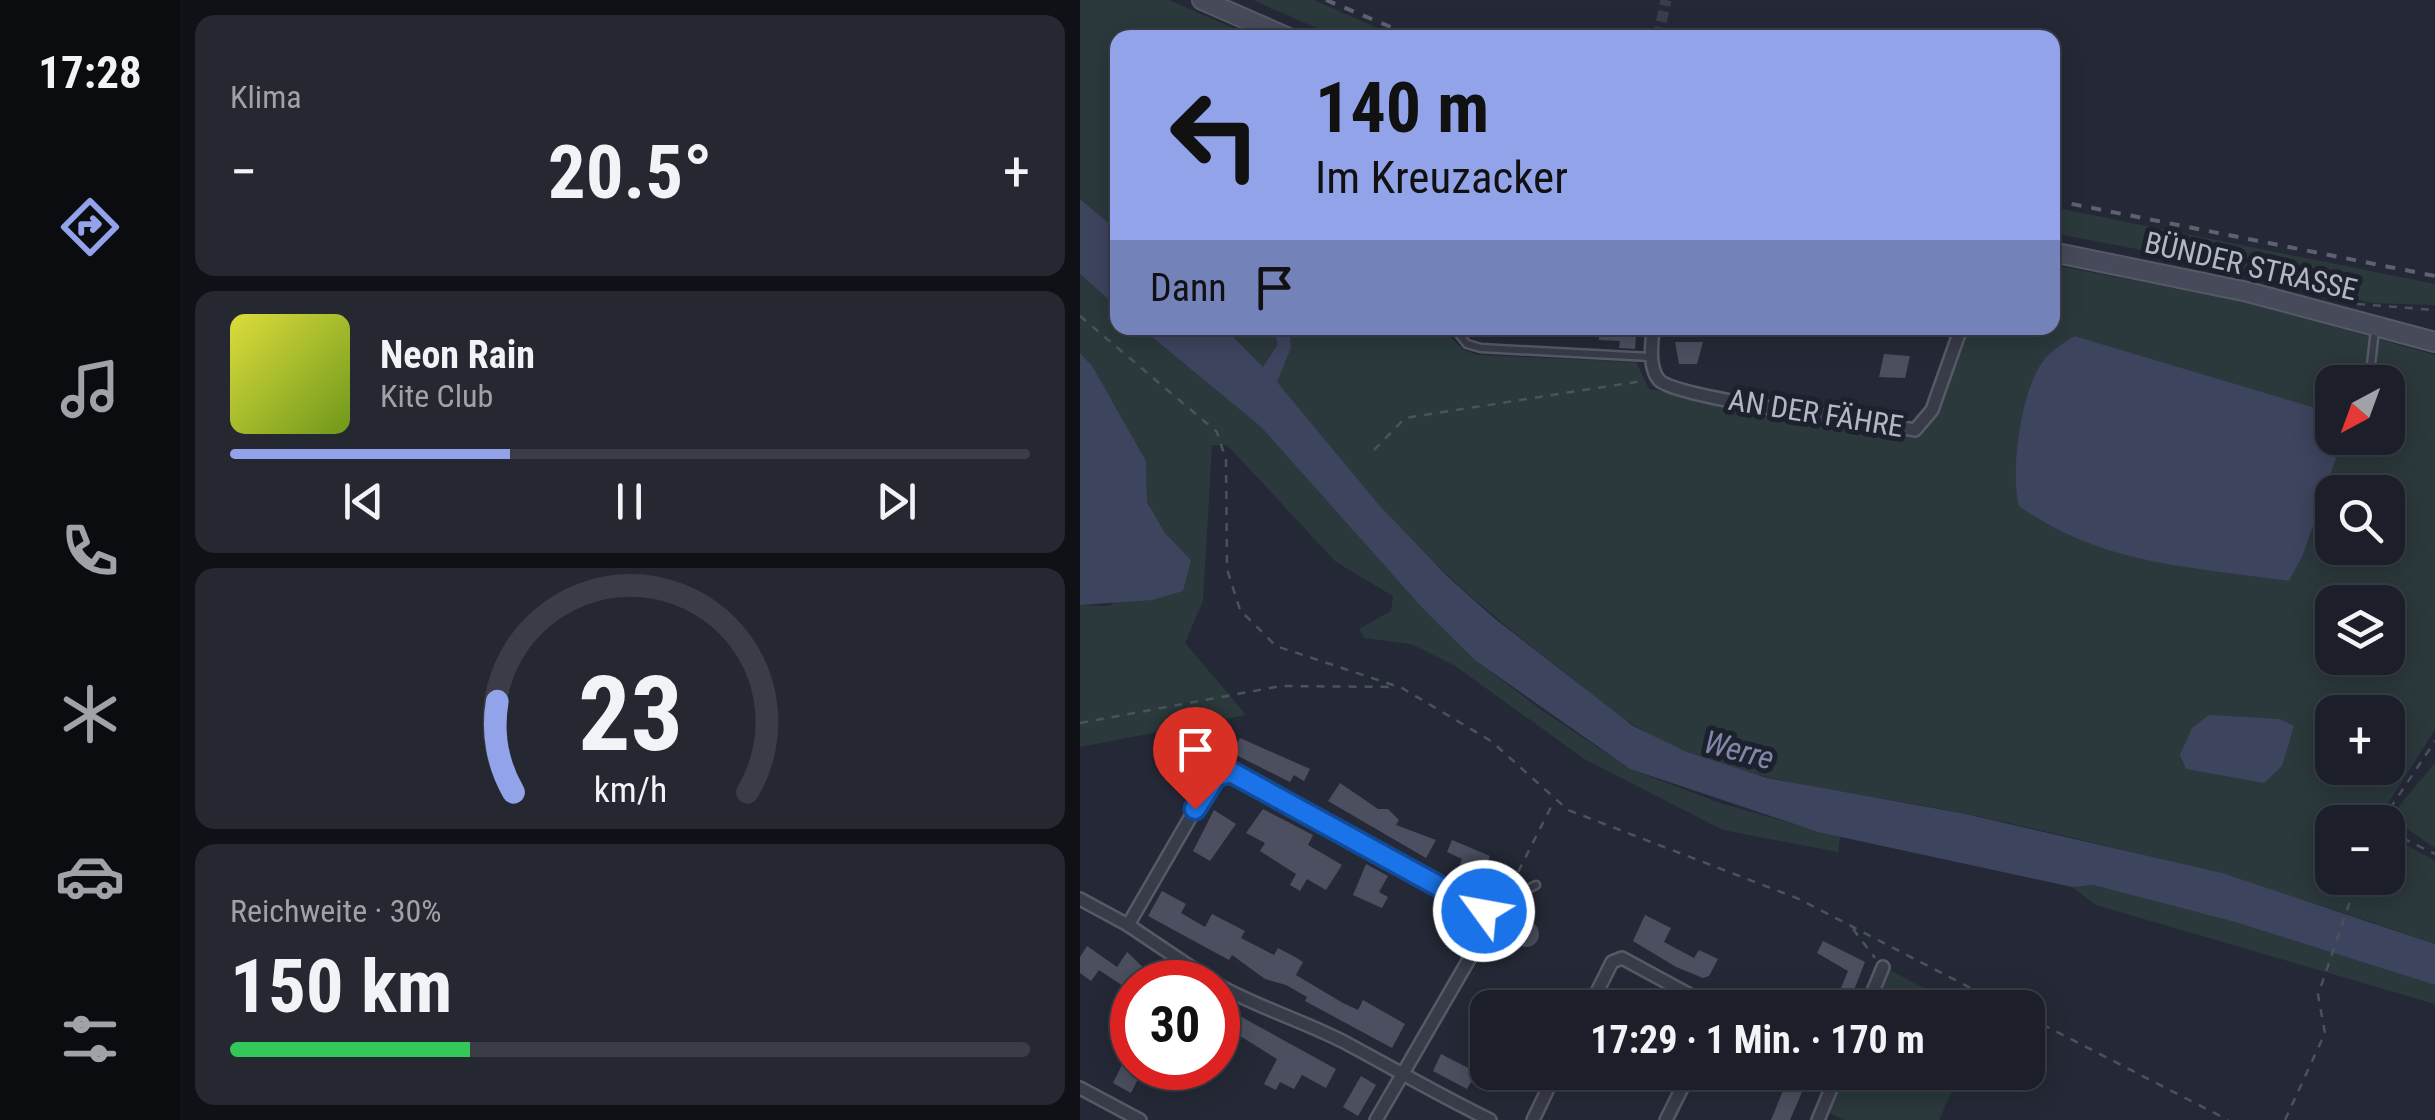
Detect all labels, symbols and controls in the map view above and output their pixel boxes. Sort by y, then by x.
text: 17:28 [38,46,142,99]
text: 140 m [1315,67,1489,149]
icon: left [1150,70,1280,200]
text: Klima [230,78,302,116]
text: 20.5° [548,128,712,216]
text: − [230,140,258,204]
text: + [1003,140,1030,204]
text: Im Kreuzacker [1315,151,1568,204]
icon: directions [55,192,125,262]
street label: BÜNDER STRASSE [2141,225,2361,307]
icon: arrive [1247,260,1302,315]
text: Dann [1150,266,1227,310]
text: Neon Rain [380,333,535,377]
icon: music [55,354,125,424]
north arrow [2315,365,2405,455]
map controls [2315,365,2405,895]
text: Kite Club [380,377,493,415]
street label: AN DER FÄHRE [1726,382,1906,444]
icon: previous [336,474,391,529]
icon: pause [602,474,657,529]
icon: next [869,474,924,529]
button: search [2315,475,2405,565]
icon: phone [55,516,125,586]
button: layers [2315,585,2405,675]
text: 23 [577,654,683,775]
icon: climate [55,679,125,749]
button: + [2315,695,2405,785]
pin [1153,707,1238,810]
icon: arrive [1168,722,1223,777]
water label: Werre [1700,722,1778,778]
text: km/h [593,769,667,811]
button: − [2315,805,2405,895]
icon: car [55,841,125,911]
position arrow [1432,859,1536,963]
text: Reichweite · 30% [230,892,442,930]
text: 150 km [230,942,452,1030]
speed limit sign: 30 [1110,960,1240,1090]
icon: filters [55,1004,125,1074]
text: 17:29 · 1 Min. · 170 m [1590,1018,1925,1062]

